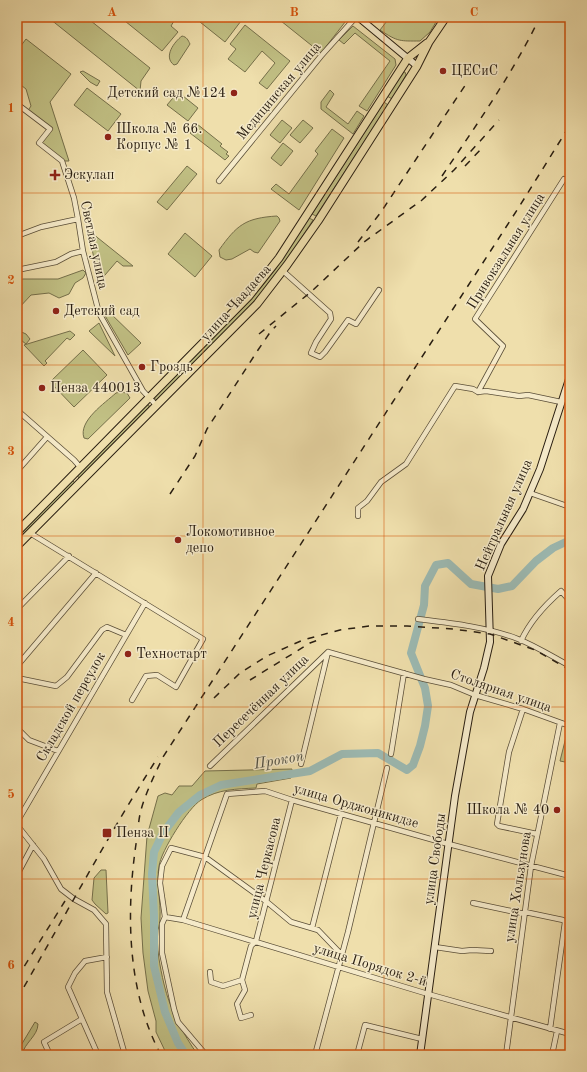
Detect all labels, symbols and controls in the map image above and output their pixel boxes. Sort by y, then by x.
text: A [107,6,117,19]
text: B [289,6,299,19]
text: C [470,6,478,19]
street label: Медицинская улица [234,40,324,142]
place label: ЦЕСиС [451,64,498,78]
marker: ЦЕСиС [438,66,448,76]
place label: Детский сад №124 [107,86,226,100]
marker: Детский сад №124 [229,88,239,98]
text: 1 [7,102,15,115]
place label: Школа № 66. Корпус № 1 [116,122,202,152]
marker: Школа № 66. Корпус № 1 [103,132,113,142]
place label: Эскулап [64,168,115,182]
marker: Эскулап [49,169,61,181]
street label: Привокзальная улица [465,190,547,312]
street label: Светлая улица [78,200,110,291]
street label: улица Чаадаева [198,262,274,344]
text: 2 [7,274,15,287]
place label: Детский сад [64,304,140,318]
marker: Детский сад [51,306,61,316]
place label: Гроздь [150,360,193,374]
marker: Гроздь [137,362,147,372]
place label: Пенза 440013 [50,381,141,395]
marker: Пенза 440013 [37,383,47,393]
text: 3 [7,445,15,458]
street label: Нейтральная улица [473,457,535,573]
place label: Локомотивное депо [186,525,275,555]
marker: Локомотивное депо [173,535,183,545]
text: 4 [7,616,15,629]
place label: Техностарт [136,647,207,661]
marker: Техностарт [123,649,133,659]
street label: Складской переулок [34,650,108,764]
street label: Пересечённая улица [211,652,311,750]
street label: Столярная улица [449,667,554,715]
water label: Прокоп [252,749,306,773]
street label: улица Орджоникидзе [292,781,420,831]
text: 5 [7,788,15,801]
place label: Школа № 40 [467,803,549,817]
marker: Школа № 40 [552,805,562,815]
street label: улица Свободы [422,812,448,906]
street label: улица Черкасова [245,816,283,920]
place label: Пенза II [116,826,169,840]
marker: Пенза II [101,827,113,839]
street label: улица Хользунова [502,830,534,943]
street label: улица Порядок 2-й [312,941,428,989]
text: 6 [7,959,15,972]

